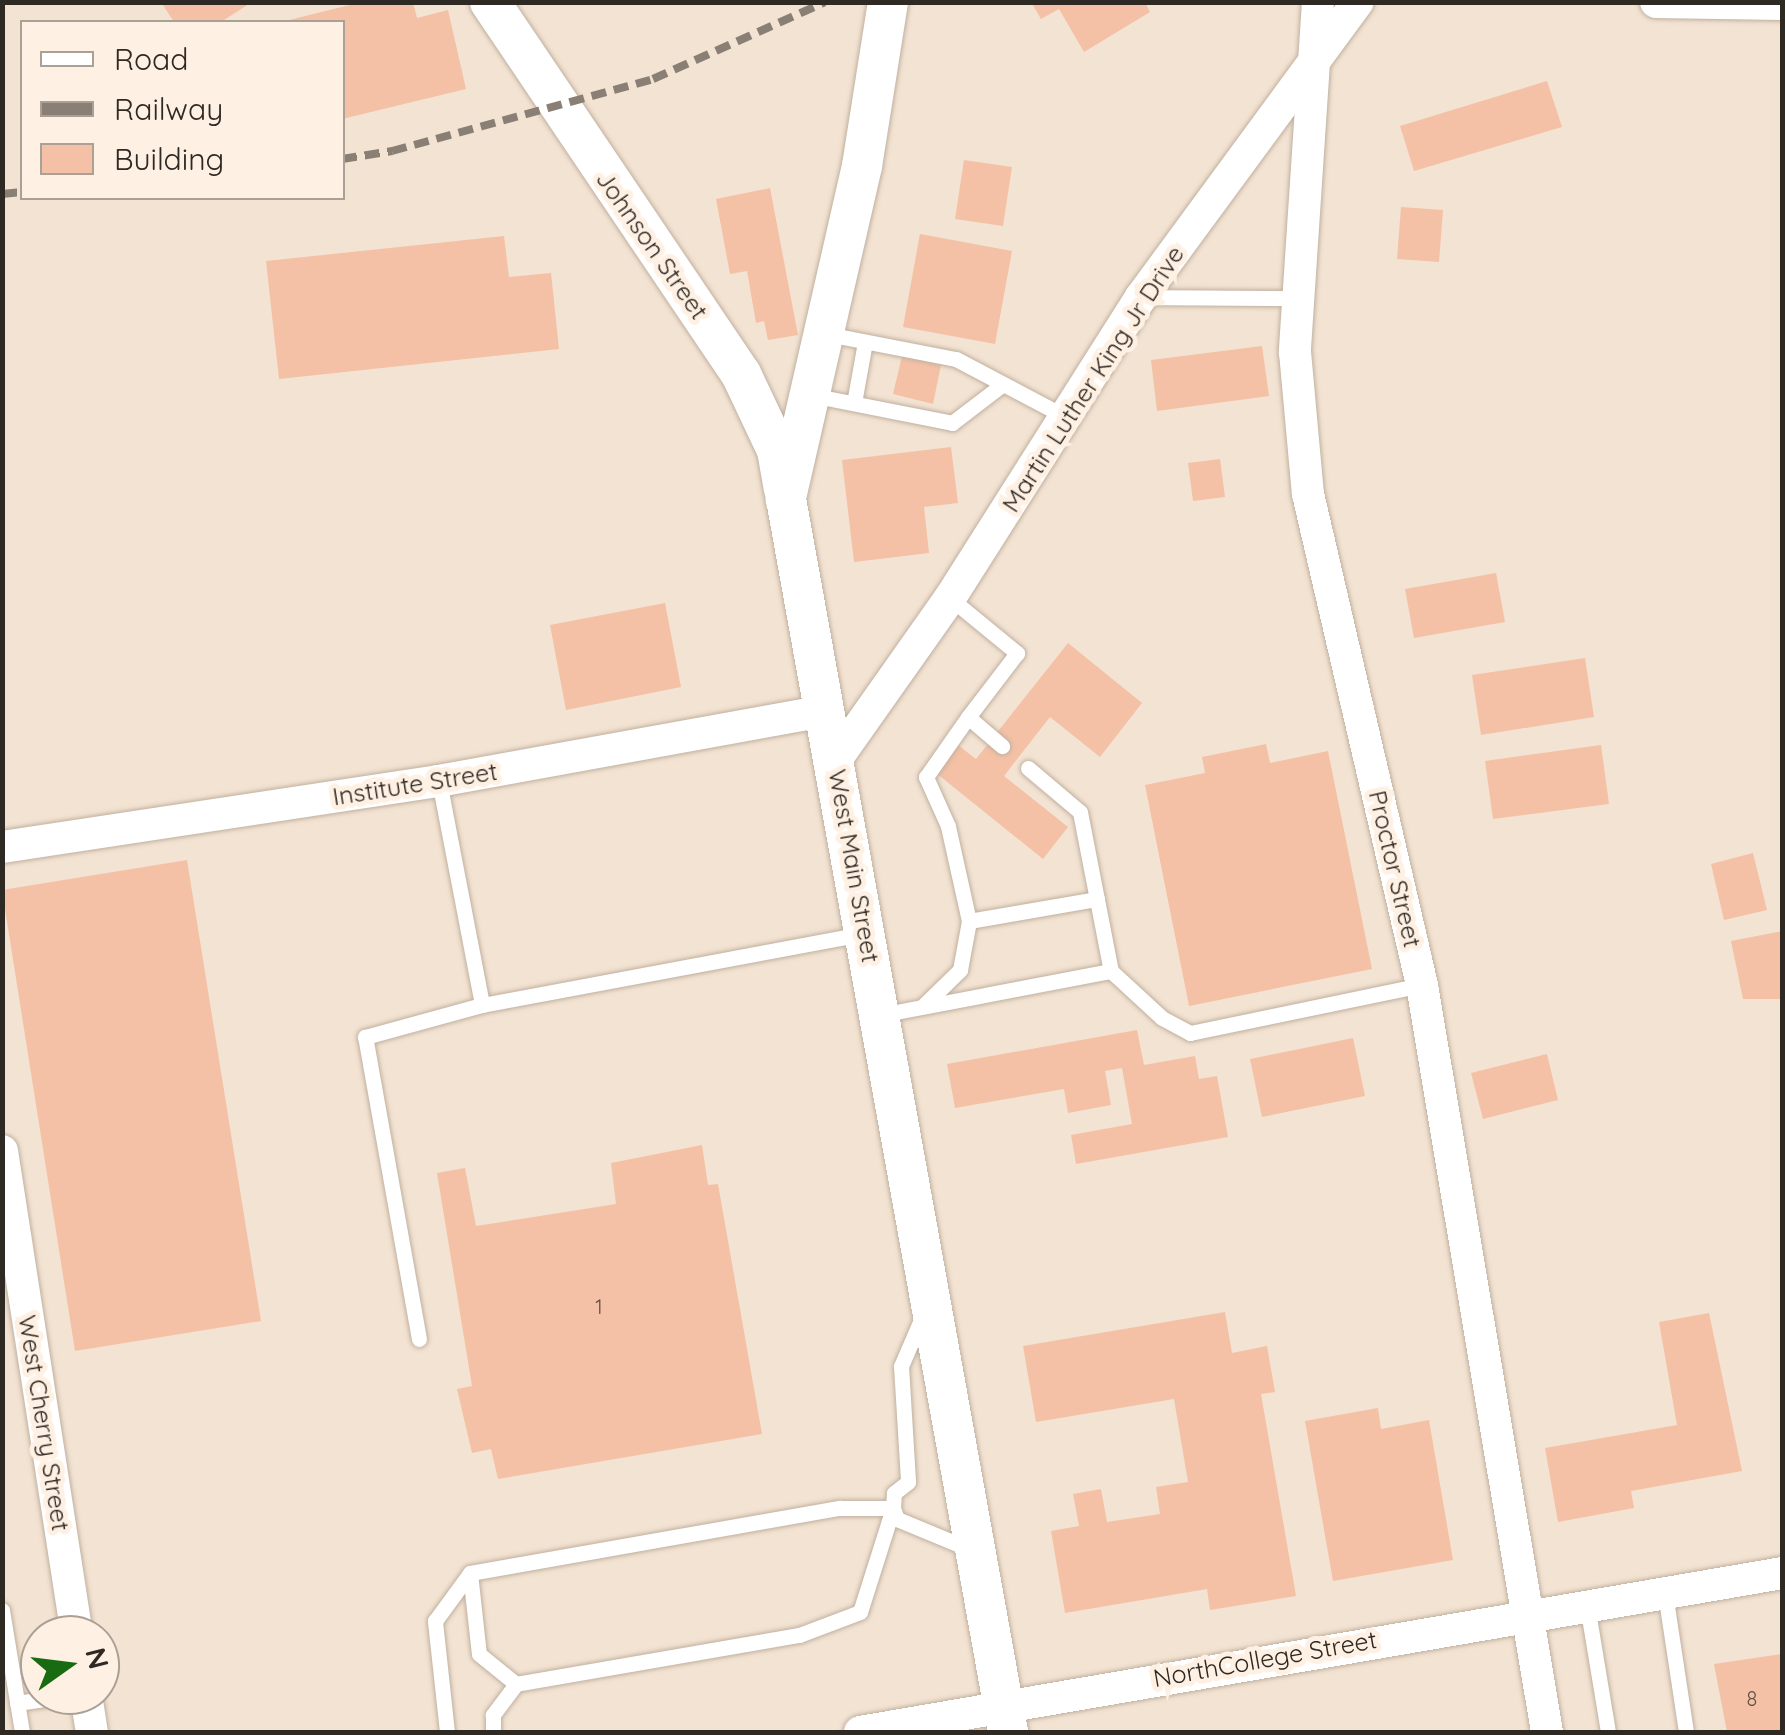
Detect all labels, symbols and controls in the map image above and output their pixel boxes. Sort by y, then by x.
legend [20,20,345,200]
text: Road [114,40,188,78]
text: Railway [114,90,223,128]
text: Building [114,140,224,178]
street label: Johnson Street [590,165,714,325]
street label: Martin Luther King Jr Drive [996,240,1190,518]
street label: Institute Street [330,756,500,812]
street label: West Main Street [822,767,886,965]
street label: Proctor Street [1362,788,1428,950]
house number: 1 [595,1294,603,1318]
street label: West Cherry Street [12,1313,76,1533]
north arrow [20,1615,120,1715]
street label: NorthCollege Street [1151,1625,1379,1693]
text: N [78,1644,117,1672]
house number: 8 [1747,1686,1757,1710]

